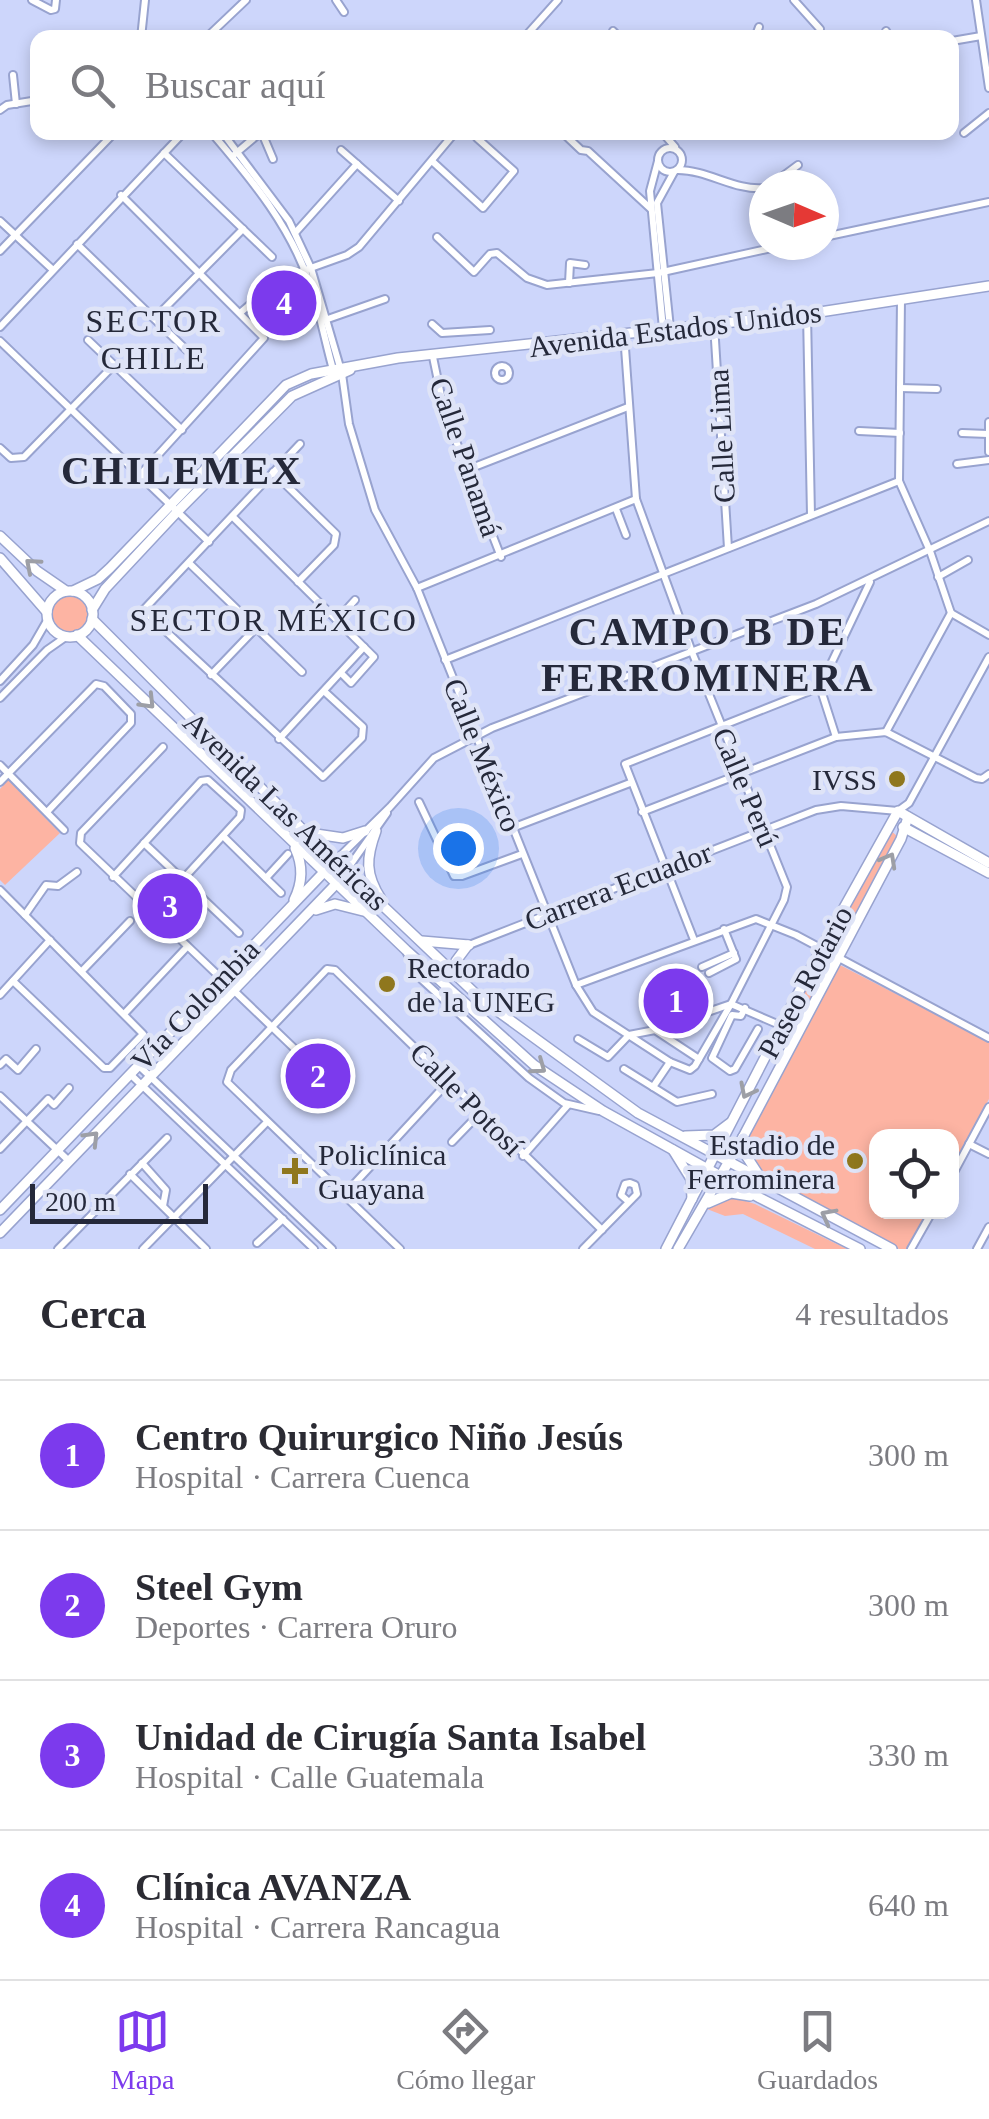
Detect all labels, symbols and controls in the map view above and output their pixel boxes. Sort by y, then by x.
search box [30,30,959,140]
icon: search [65,58,120,113]
text: Buscar aquí [145,64,325,106]
north arrow [749,170,839,260]
pin: 4 [252,266,316,340]
street label: Avenida Estados Unidos [527,295,823,363]
district label: SECTOR CHILE [85,303,223,376]
street label: Calle Lima [701,368,741,504]
street label: Calle Panamá [423,373,509,541]
district label: CHILEMEX [61,448,303,493]
one-way arrow [25,559,43,577]
district label: SECTOR MÉXICO [130,602,418,638]
district label: CAMPO B DE FERROMINERA [541,609,875,700]
street label: Calle México [437,674,529,836]
one-way arrow [136,691,154,709]
street label: Avenida Las Américas [177,705,395,917]
street label: Calle Perú [706,723,786,851]
place label: IVSS [812,763,877,796]
marker: IVSS [886,768,908,790]
your location [433,823,484,874]
street label: Carrera Ecuador [520,835,716,937]
one-way arrow [877,852,896,870]
pin: 3 [138,868,202,944]
street label: Paseo Rotario [751,900,859,1064]
street label: Vía Colombia [124,933,266,1077]
place label: Rectorado de la UNEG [407,951,555,1018]
pin: 1 [644,964,708,1038]
marker: Rectorado de la UNEG [376,973,398,995]
street label: Calle Potosí [404,1036,531,1163]
pin: 2 [286,1038,350,1114]
one-way arrow [527,1055,546,1074]
one-way arrow [740,1081,759,1099]
place label: Estadio de Ferrominera [687,1128,835,1195]
map controls [869,1129,959,1219]
button: locate [869,1129,959,1219]
one-way arrow [81,1132,99,1150]
place label: Policlínica Guayana [318,1138,446,1205]
marker: Estadio de Ferrominera [844,1150,866,1172]
marker: Policlínica Guayana [282,1158,308,1184]
scale bar [30,1179,208,1224]
text: 200 m [45,1186,116,1217]
one-way arrow [821,1209,839,1228]
text: Cerca [40,1291,147,1337]
text: 4 resultados [795,1296,949,1332]
text: Centro Quirurgico Niño Jesús [135,1416,623,1458]
text: 1 [65,1437,81,1473]
text: 300 m [868,1437,949,1473]
text: Hospital · Carrera Cuenca [135,1459,470,1495]
text: Steel Gym [135,1566,303,1608]
text: 2 [65,1587,81,1623]
text: 300 m [868,1587,949,1623]
text: Deportes · Carrera Oruro [135,1609,458,1645]
text: Unidad de Cirugía Santa Isabel [135,1716,646,1758]
text: 3 [65,1737,81,1773]
text: 330 m [868,1737,949,1773]
text: Hospital · Calle Guatemala [135,1759,484,1795]
text: Clínica AVANZA [135,1866,411,1908]
text: 4 [65,1887,81,1923]
text: 640 m [868,1887,949,1923]
text: Hospital · Carrera Rancagua [135,1909,500,1945]
tab: Mapa [111,2004,175,2096]
tab: Cómo llegar [396,2004,535,2096]
tab: Guardados [757,2004,878,2096]

